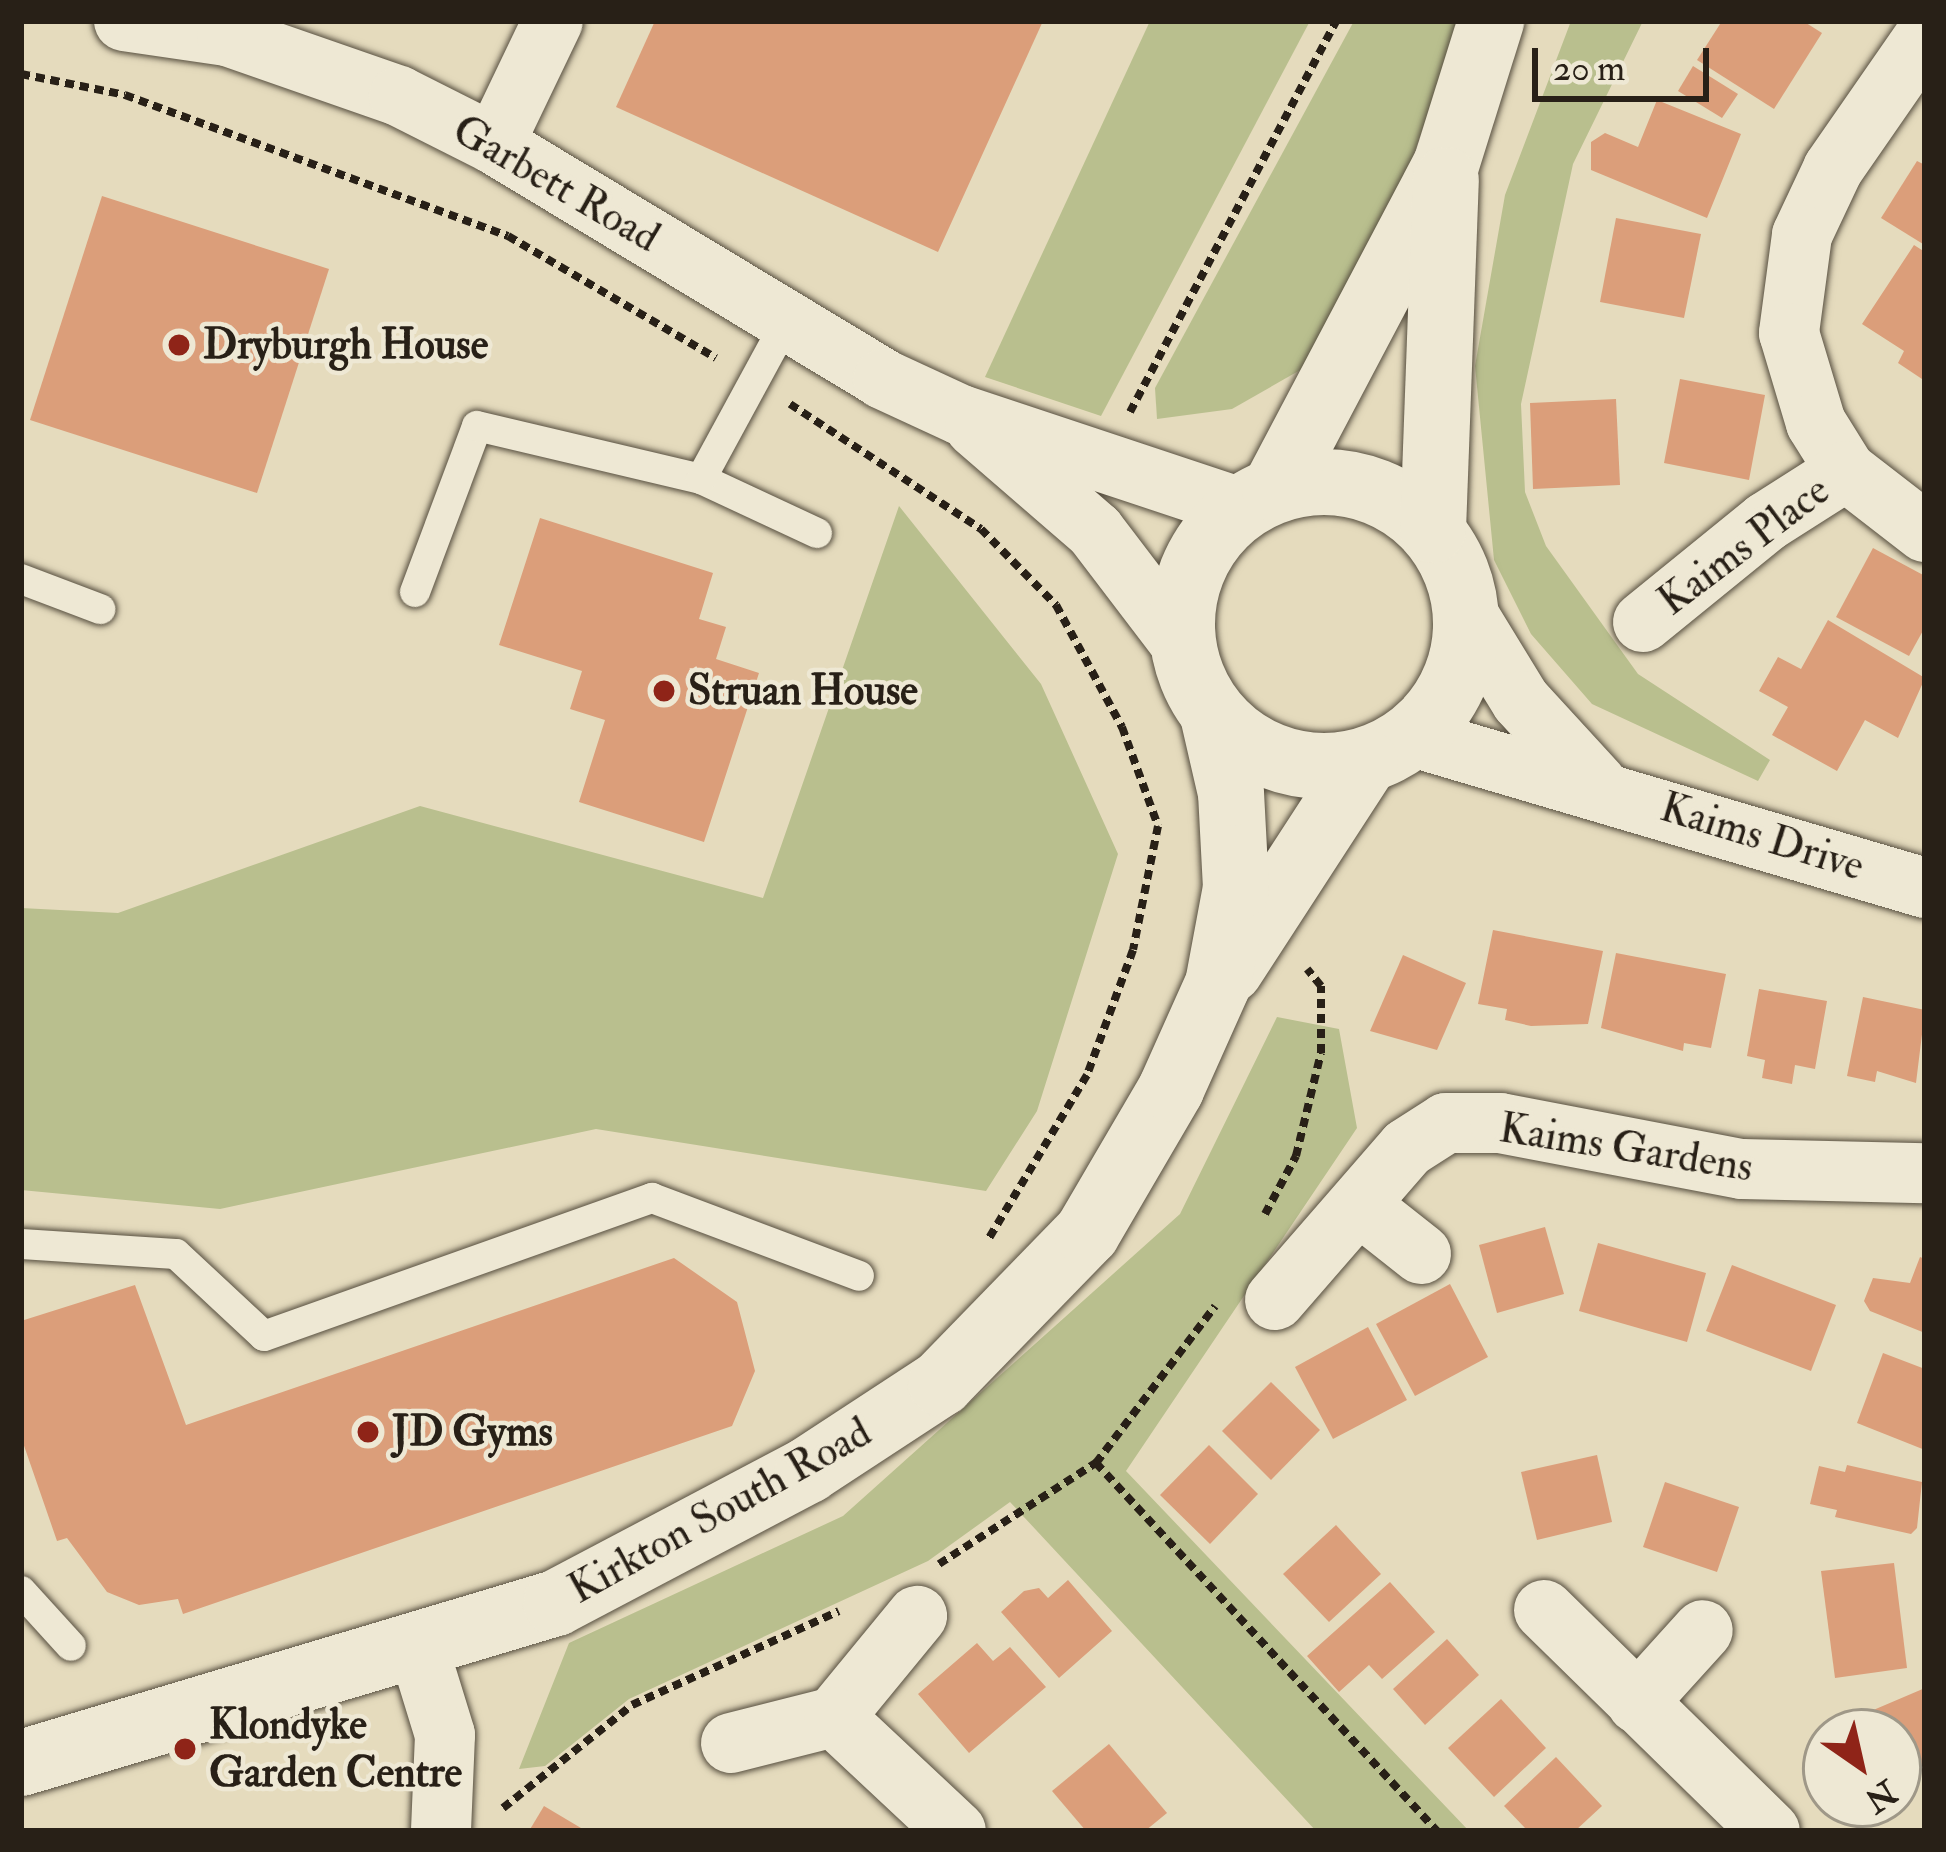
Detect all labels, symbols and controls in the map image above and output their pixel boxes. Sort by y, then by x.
scale bar [1538,24,1715,98]
text: 20 m [1553,46,1625,91]
street label: Garbett Road [444,105,668,263]
place label: Dryburgh House [203,320,488,370]
marker: Dryburgh House [166,332,192,358]
street label: Kaims Place [1649,465,1839,627]
place label: Struan House [688,666,918,716]
marker: Struan House [651,678,677,704]
street label: Kaims Drive [1654,782,1870,892]
street label: Kaims Gardens [1496,1103,1756,1193]
place label: JD Gyms [392,1407,553,1457]
street label: Kirkton South Road [560,1407,880,1615]
marker: JD Gyms [355,1419,381,1445]
place label: Klondyke Garden Centre [209,1700,462,1798]
north arrow [1802,1708,1922,1828]
marker: Klondyke Garden Centre [172,1736,198,1762]
text: N [1857,1771,1904,1821]

